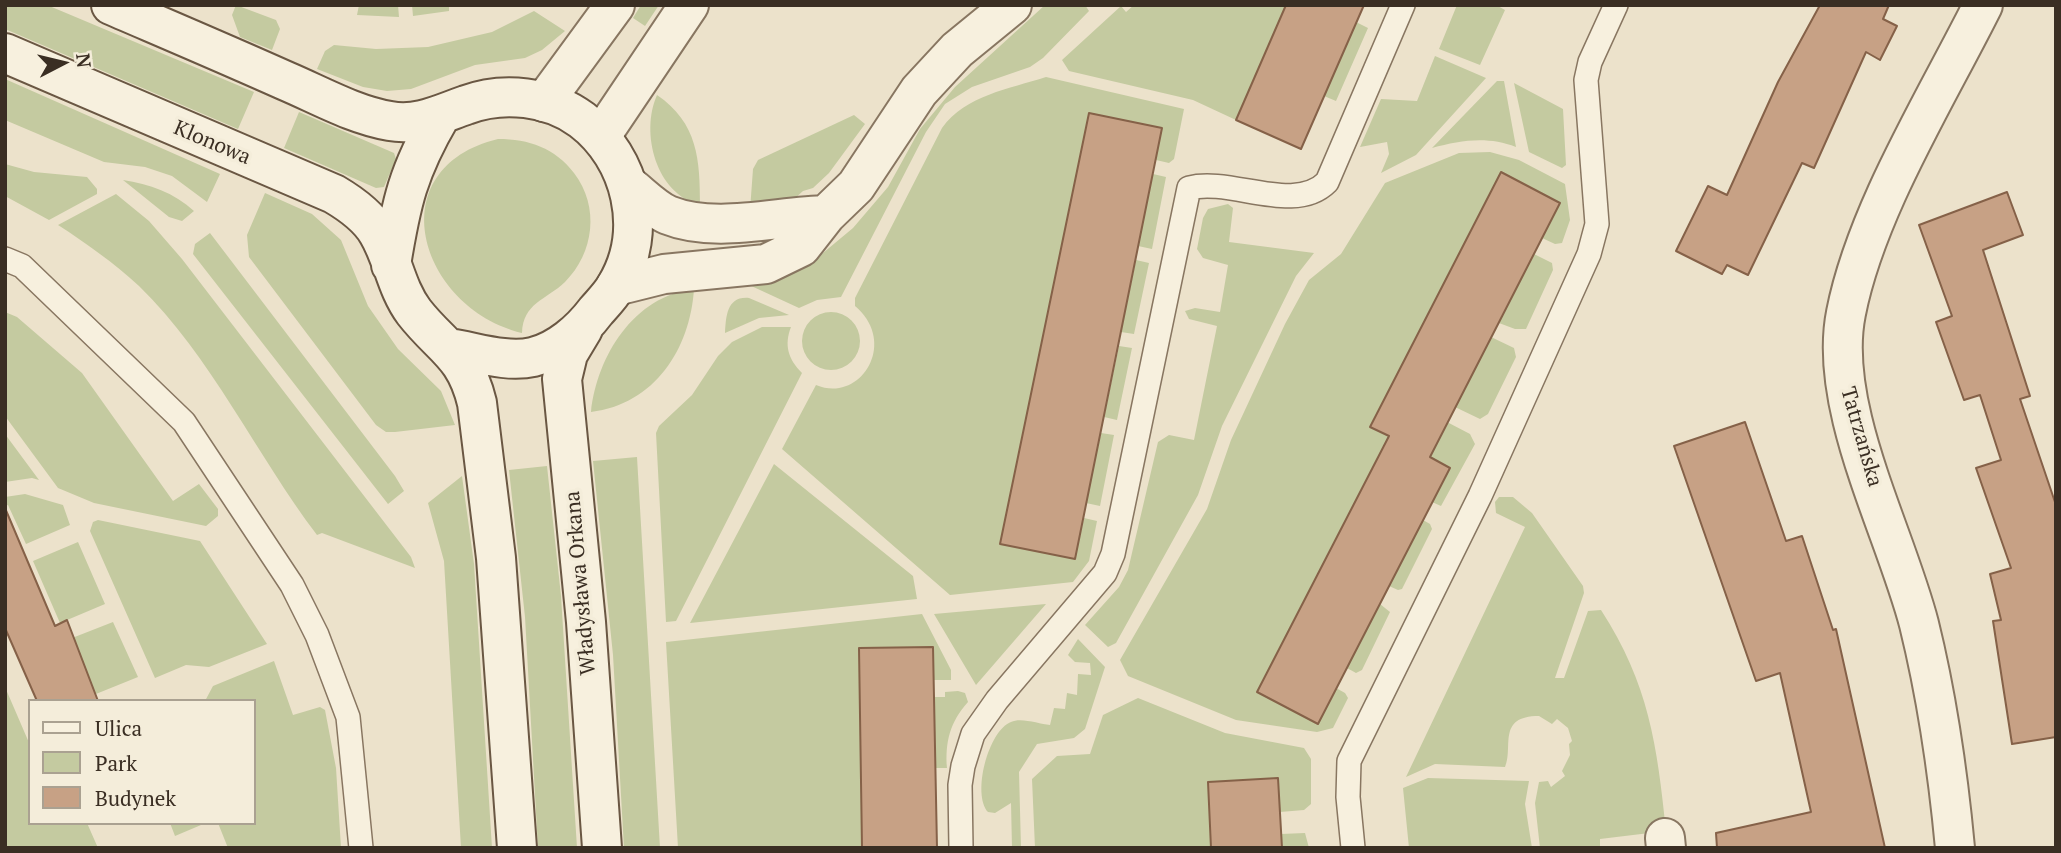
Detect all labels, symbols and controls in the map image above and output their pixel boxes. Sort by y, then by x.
north arrow [28,28,98,98]
text: N [71,52,98,69]
street label: Klonowa [170,116,254,170]
street label: Tatrzańska [1835,384,1887,490]
street label: Władysława Orkana [560,490,602,676]
legend [28,699,256,825]
text: Ulica [95,714,142,742]
text: Park [95,749,137,777]
text: Budynek [95,784,176,812]

